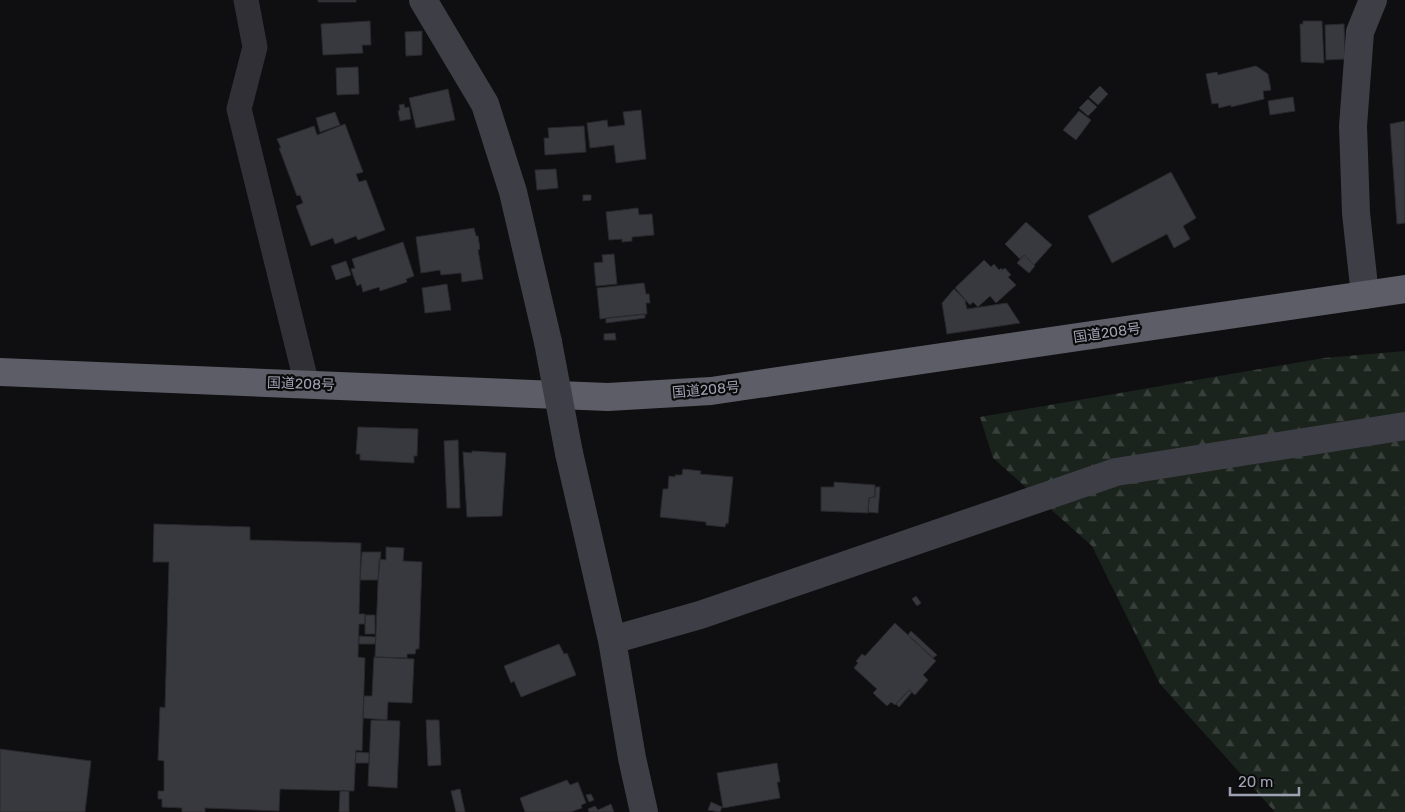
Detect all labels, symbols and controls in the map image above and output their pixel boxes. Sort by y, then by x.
street label: 国道208号 [1072,320,1142,346]
street label: 国道208号 [267,374,335,394]
street label: 国道208号 [671,379,741,401]
scale bar [1230,764,1299,796]
text: 20 m [1238,773,1273,791]

